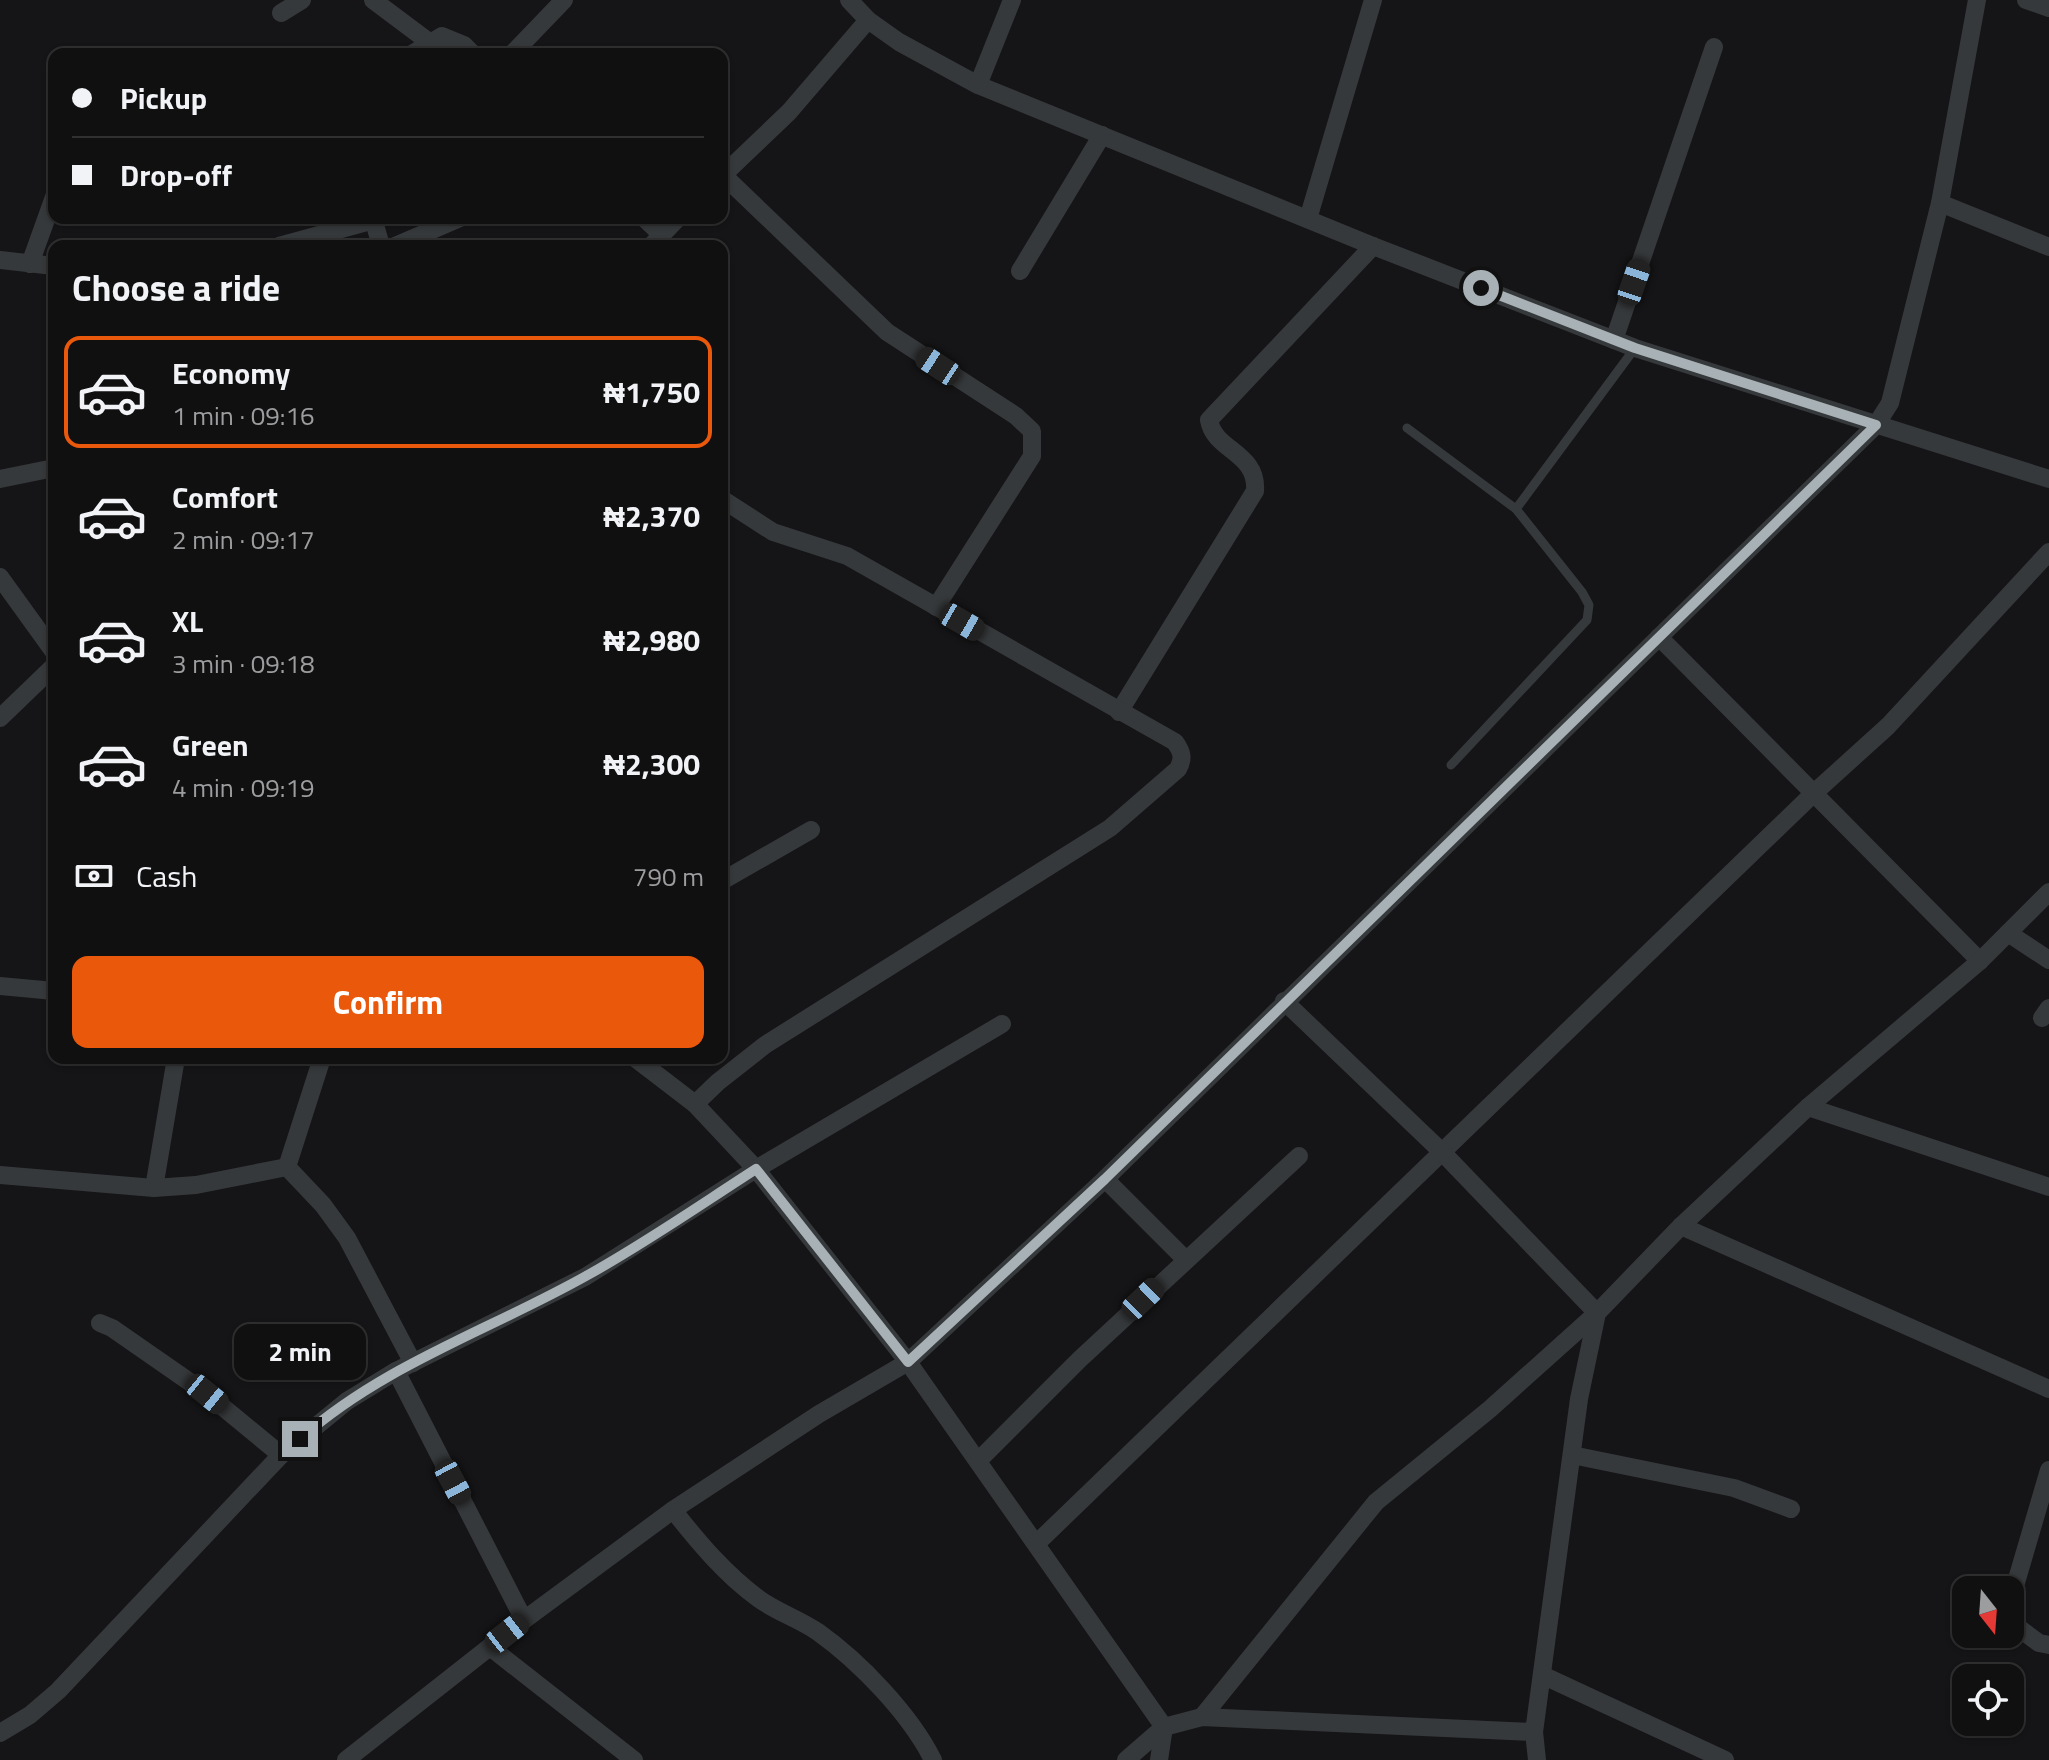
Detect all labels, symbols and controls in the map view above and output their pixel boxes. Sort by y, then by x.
text: Pickup [120,75,207,121]
text: Drop-off [120,152,232,198]
car [1615,255,1653,309]
text: Choose a ride [72,260,280,315]
route start [1463,270,1499,306]
car [911,343,965,389]
text: Economy [172,350,290,396]
icon: car [76,356,148,428]
text: ₦1,750 [603,369,700,415]
text: 1 min · 09:16 [172,396,315,435]
text: Comfort [172,474,278,520]
icon: car [76,480,148,552]
text: ₦2,370 [603,493,700,539]
text: 2 min · 09:17 [172,520,315,559]
text: XL [172,598,203,644]
car [935,600,989,644]
icon: car [76,604,148,676]
text: ₦2,980 [603,617,700,663]
text: 3 min · 09:18 [172,644,315,683]
text: Green [172,722,249,768]
icon: car [76,728,148,800]
text: ₦2,300 [603,741,700,787]
text: 4 min · 09:19 [172,768,315,807]
text: Cash [136,853,197,899]
icon: cash [72,854,116,898]
text: 790 m [633,857,704,896]
button: Confirm [72,956,704,1048]
car [1117,1274,1169,1324]
callout: 2 min [234,1323,366,1379]
text: 2 min [268,1332,332,1371]
car [181,1370,233,1418]
route end [282,1421,318,1457]
car [431,1455,475,1509]
north arrow [1952,1576,2024,1648]
map controls [1952,1576,2024,1736]
car [481,1609,533,1657]
button: locate [1952,1664,2024,1736]

